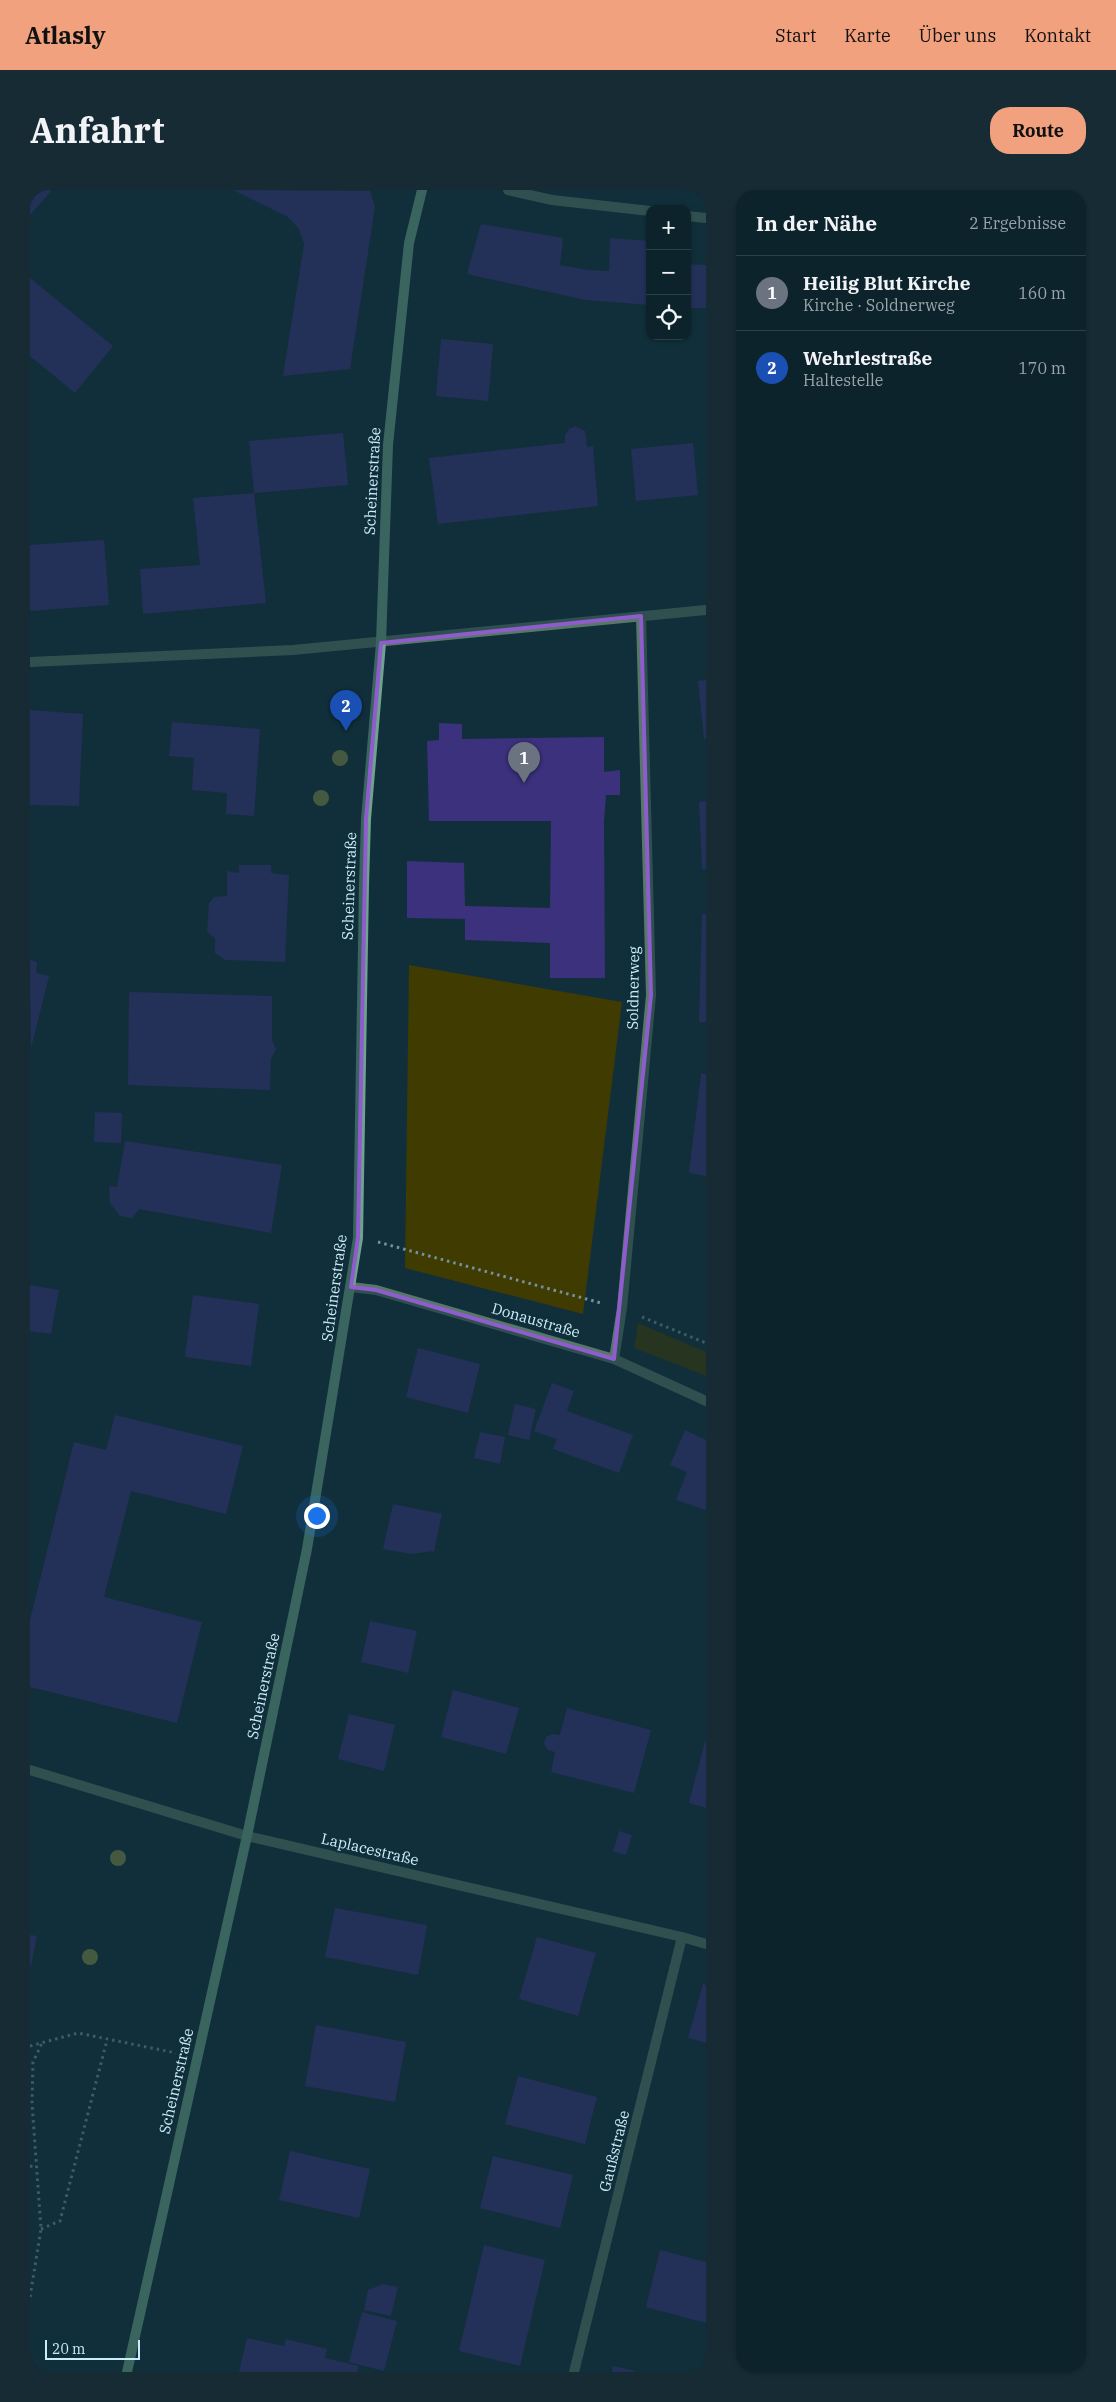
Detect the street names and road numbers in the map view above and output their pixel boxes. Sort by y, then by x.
street label: Scheinerstraße [360,427,384,535]
street label: Scheinerstraße [338,832,360,940]
street label: Soldnerweg [623,946,643,1030]
street label: Scheinerstraße [317,1233,351,1343]
street label: Donaustraße [490,1298,582,1342]
street label: Scheinerstraße [242,1631,284,1741]
street label: Laplacestraße [319,1829,421,1869]
street label: Scheinerstraße [155,2026,197,2136]
street label: Gaußstraße [595,2108,633,2194]

